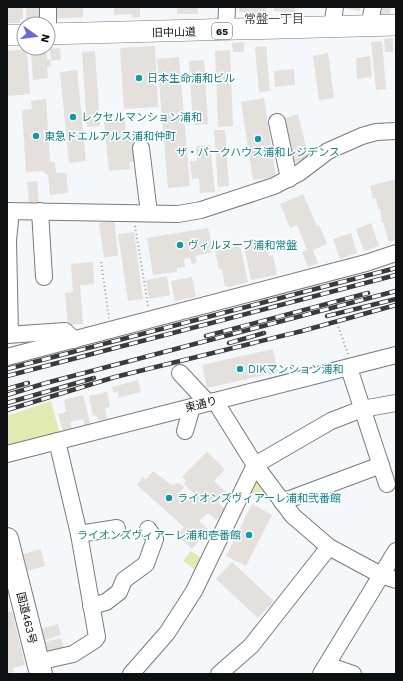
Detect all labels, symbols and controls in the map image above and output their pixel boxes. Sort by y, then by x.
district label: 常盤一丁目 [244,12,304,26]
north arrow [16,16,56,56]
road number: 65 [212,23,232,39]
street label: 旧中山道 [152,26,196,39]
text: N [38,33,53,44]
place label: 日本生命浦和ビル [147,72,235,85]
marker: 日本生命浦和ビル [134,73,144,83]
place label: レクセルマンション浦和 [81,111,202,124]
marker: レクセルマンション浦和 [68,112,78,122]
place label: 東急ドエルアルス浦和仲町 [44,130,176,143]
marker: 東急ドエルアルス浦和仲町 [31,131,41,141]
marker: ザ・パークハウス浦和レジデンス [253,134,263,144]
place label: ザ・パークハウス浦和レジデンス [176,146,340,159]
place label: ヴィルヌーブ浦和常盤 [188,239,297,252]
marker: ヴィルヌーブ浦和常盤 [175,240,185,250]
place label: DIKマンション浦和 [248,363,343,376]
marker: DIKマンション浦和 [235,364,245,374]
street label: 東通り [184,394,219,415]
place label: ライオンズヴィアーレ浦和弐番館 [177,492,341,505]
marker: ライオンズヴィアーレ浦和弐番館 [164,493,174,503]
place label: ライオンズヴィアーレ浦和壱番館 [77,529,241,542]
marker: ライオンズヴィアーレ浦和壱番館 [244,530,254,540]
street label: 国道463号 [14,591,39,645]

